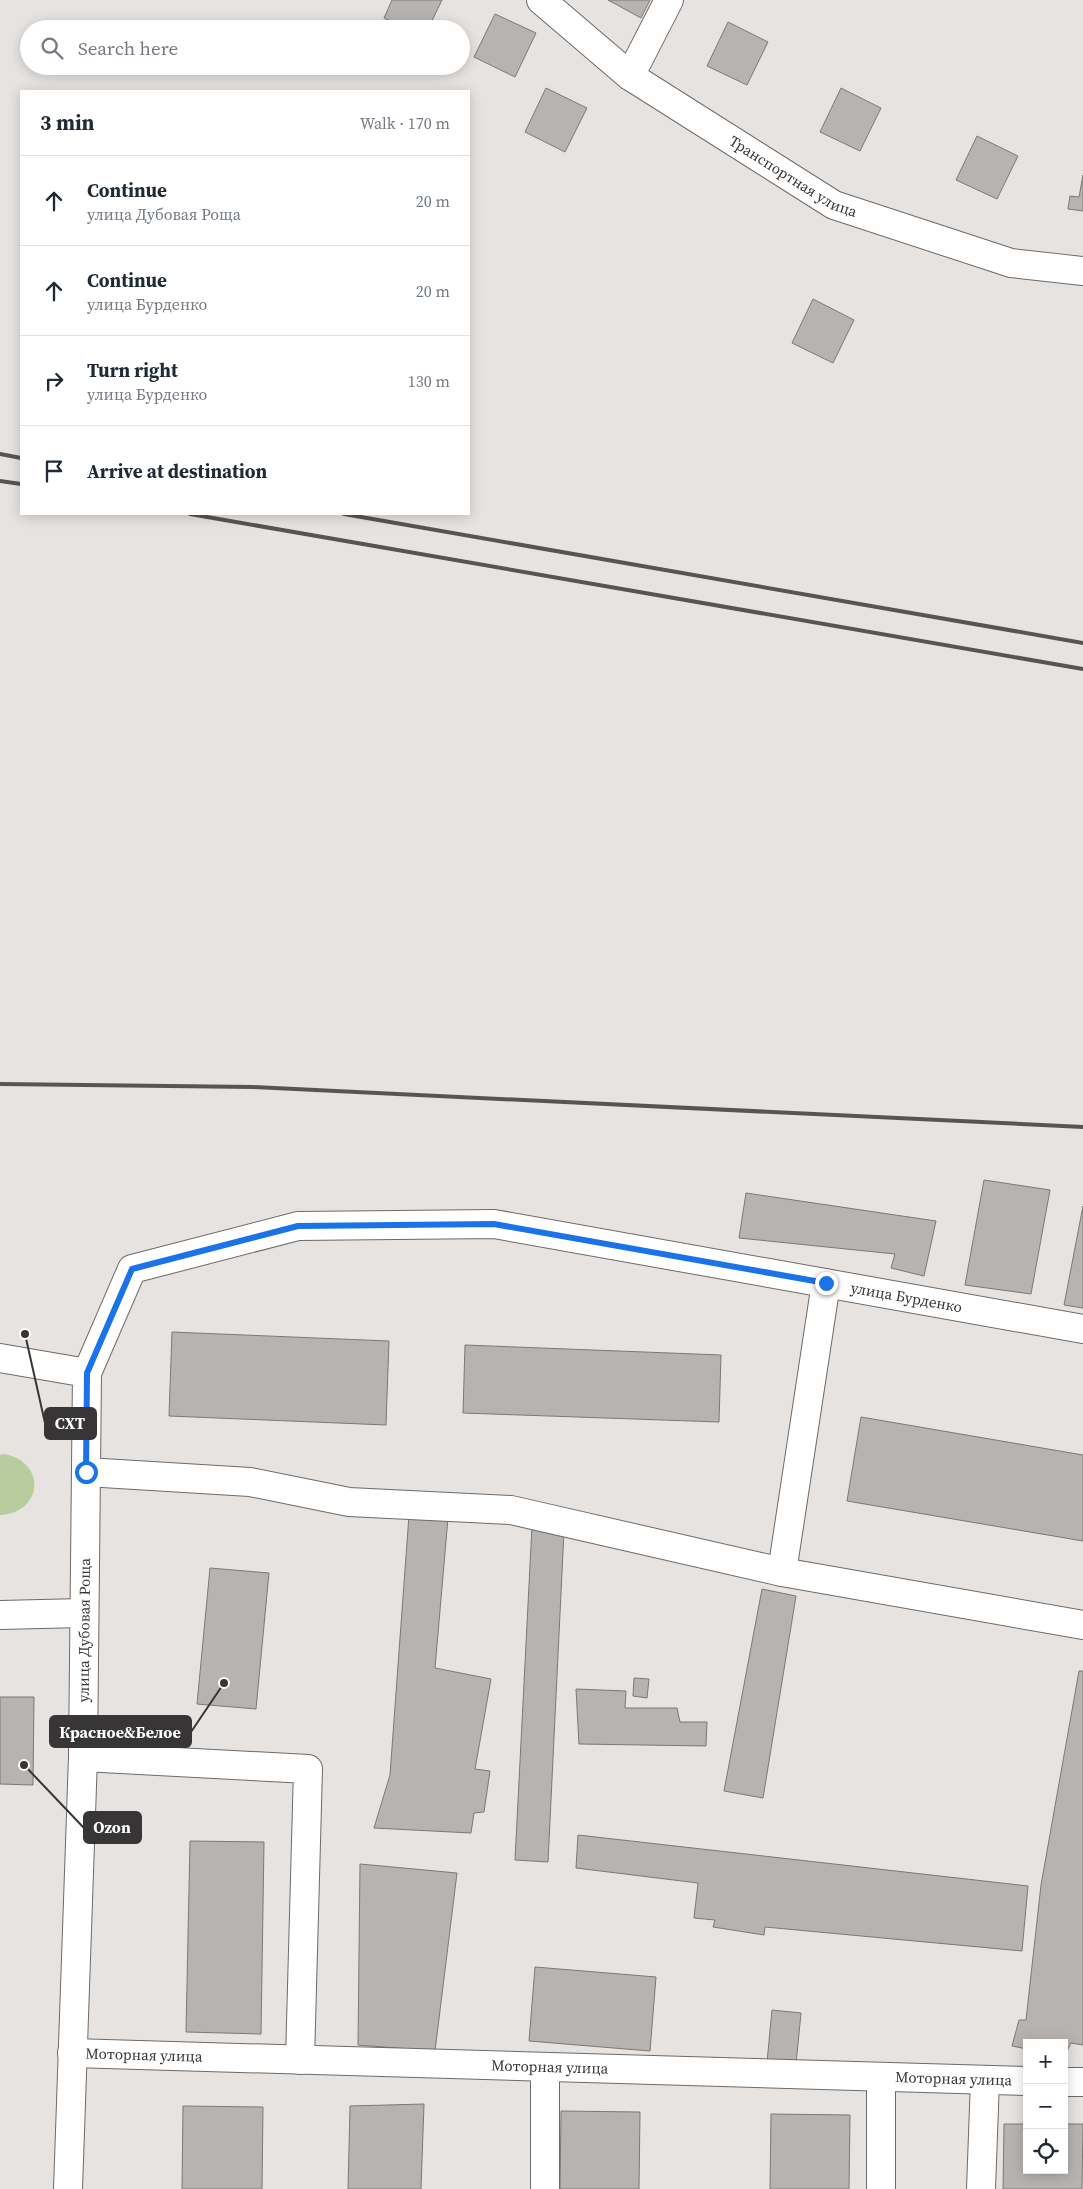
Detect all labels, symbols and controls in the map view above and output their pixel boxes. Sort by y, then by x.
search box [20,20,470,75]
icon: search [38,34,66,62]
text: Search here [78,35,178,61]
text: 3 min [40,108,95,137]
text: Walk · 170 m [360,112,450,134]
street label: Транспортная улица [725,130,860,222]
text: Continue [87,177,167,203]
icon: ahead [40,187,68,215]
text: 20 m [416,190,450,212]
text: улица Дубовая Роща [87,203,241,225]
text: Continue [87,267,167,293]
icon: ahead [40,277,68,305]
text: 20 m [416,280,450,302]
text: улица Бурденко [87,293,207,315]
text: Turn right [87,357,178,383]
icon: right [40,367,68,395]
text: 130 m [408,370,450,392]
text: улица Бурденко [87,383,207,405]
icon: arrive [40,457,68,485]
text: Arrive at destination [87,458,267,484]
route end [815,1272,838,1295]
street label: улица Бурденко [849,1277,964,1317]
callout: СХТ [45,1408,96,1439]
text: СХТ [55,1412,85,1434]
route start [75,1461,98,1484]
street label: улица Дубовая Роща [73,1558,95,1703]
callout: Красное&Белое [50,1716,191,1747]
text: Красное&Белое [59,1721,181,1743]
callout: Ozon [84,1812,141,1843]
text: Ozon [93,1816,131,1838]
map controls [1023,2039,1068,2174]
button: + [1023,2039,1068,2084]
street label: Моторная улица [85,2042,203,2067]
street label: Моторная улица [491,2054,609,2079]
street label: Моторная улица [895,2066,1013,2091]
button: − [1023,2084,1068,2129]
button: locate [1023,2129,1068,2174]

